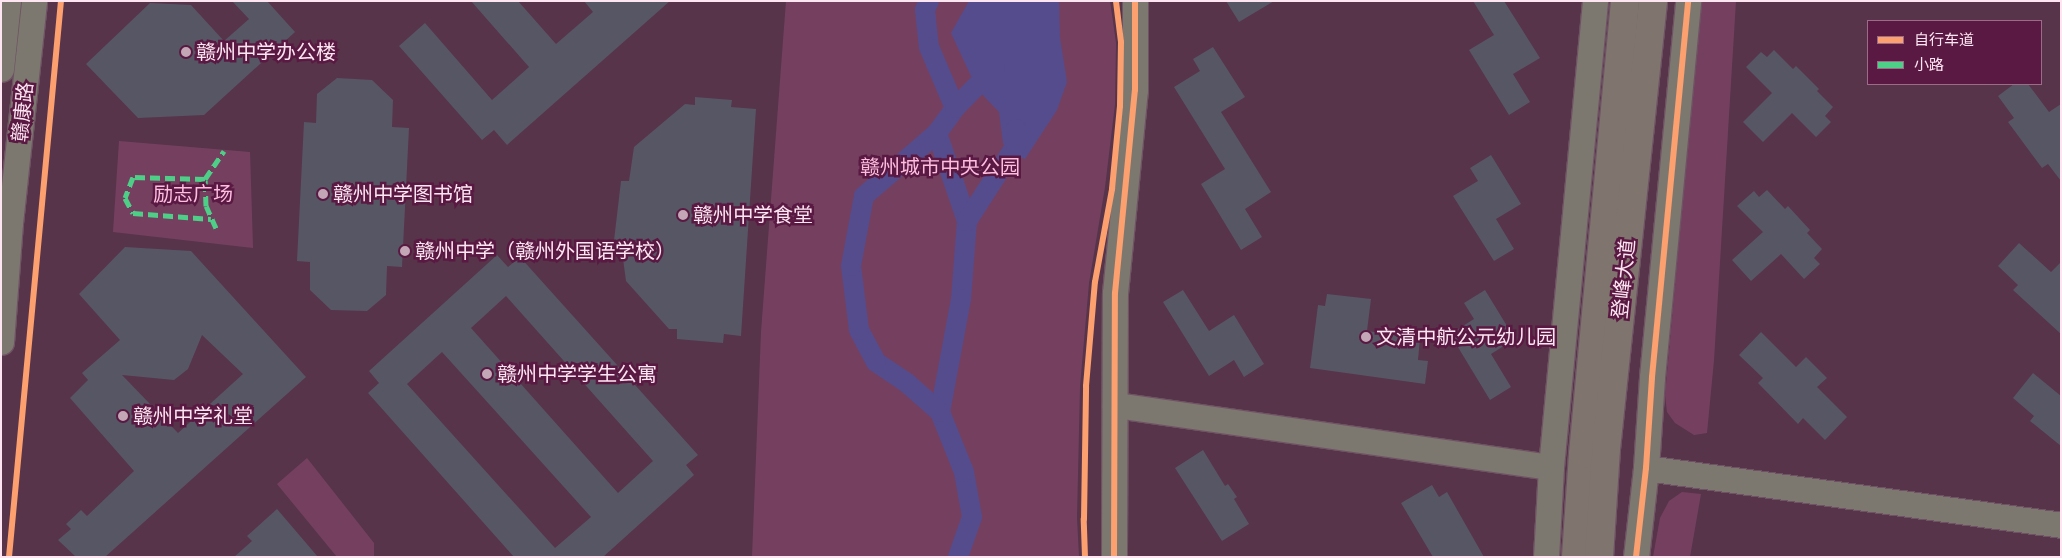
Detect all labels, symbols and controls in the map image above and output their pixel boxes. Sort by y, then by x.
legend [1867,20,2042,85]
text: 自行车道 [1914,29,1974,51]
place label: 赣州中学办公楼 [196,40,336,64]
marker: 赣州中学办公楼 [180,46,192,58]
text: 小路 [1914,54,1944,76]
street label: 赣康路 [8,81,38,143]
park label: 赣州城市中央公园 [860,155,1020,179]
park label: 励志广场 [153,182,233,206]
place label: 赣州中学图书馆 [333,182,473,206]
marker: 赣州中学图书馆 [317,188,329,200]
place label: 赣州中学食堂 [693,203,813,227]
marker: 赣州中学食堂 [677,209,689,221]
street label: 登峰大道 [1608,238,1640,320]
place label: 赣州中学（赣州外国语学校） [415,239,675,263]
marker: 赣州中学（赣州外国语学校） [399,245,411,257]
place label: 文清中航公元幼儿园 [1376,325,1556,349]
marker: 文清中航公元幼儿园 [1360,331,1372,343]
place label: 赣州中学学生公寓 [497,362,657,386]
marker: 赣州中学学生公寓 [481,368,493,380]
place label: 赣州中学礼堂 [133,404,253,428]
marker: 赣州中学礼堂 [117,410,129,422]

